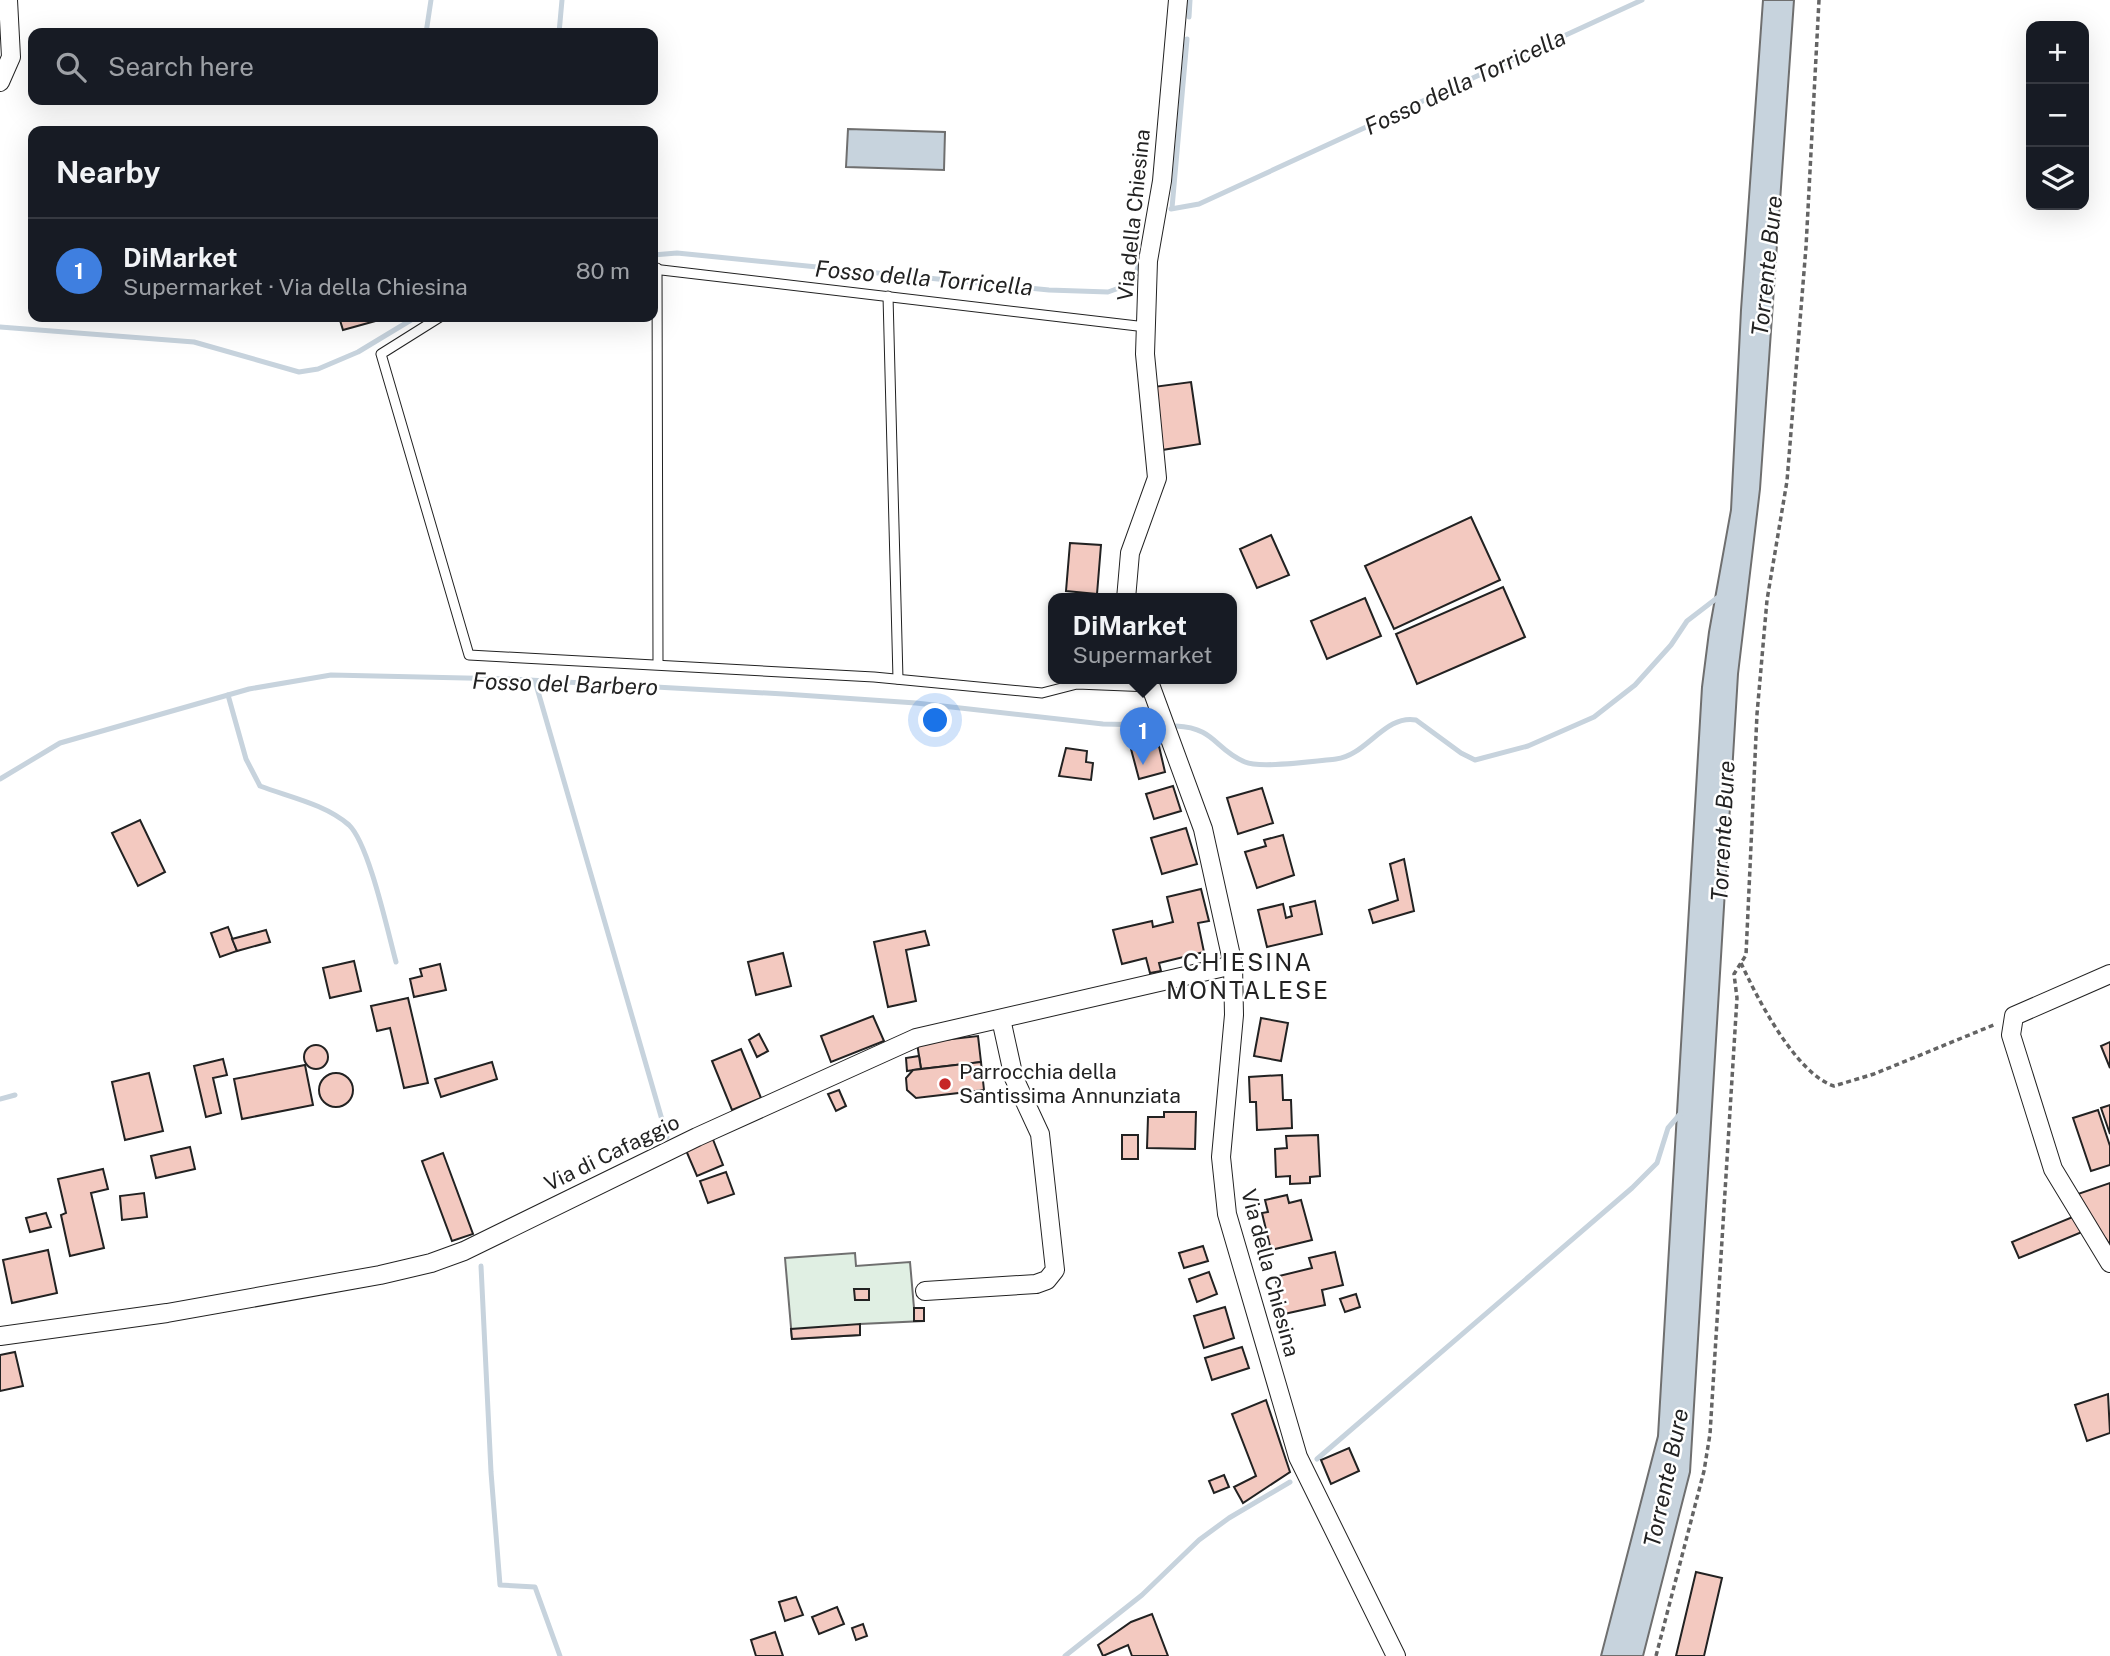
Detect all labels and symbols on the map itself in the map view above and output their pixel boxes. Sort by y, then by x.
water label: Fosso della Torricella [1360,23,1570,140]
street label: Via della Chiesina [1112,128,1155,302]
water label: Torrente Bure [1746,194,1787,338]
water label: Fosso della Torricella [814,255,1034,300]
water label: Fosso del Barbero [472,667,658,700]
your location [918,703,952,737]
pin: 1 [1120,707,1166,765]
water label: Torrente Bure [1705,760,1740,902]
district label: CHIESINA MONTALESE [1166,948,1330,1004]
place label: Parrocchia della Santissima Annunziata [959,1059,1181,1108]
marker: Parrocchia della Santissima Annunziata [937,1076,953,1092]
street label: Via di Cafaggio [540,1109,683,1196]
street label: Via della Chiesina [1236,1186,1305,1359]
water label: Torrente Bure [1638,1406,1693,1550]

